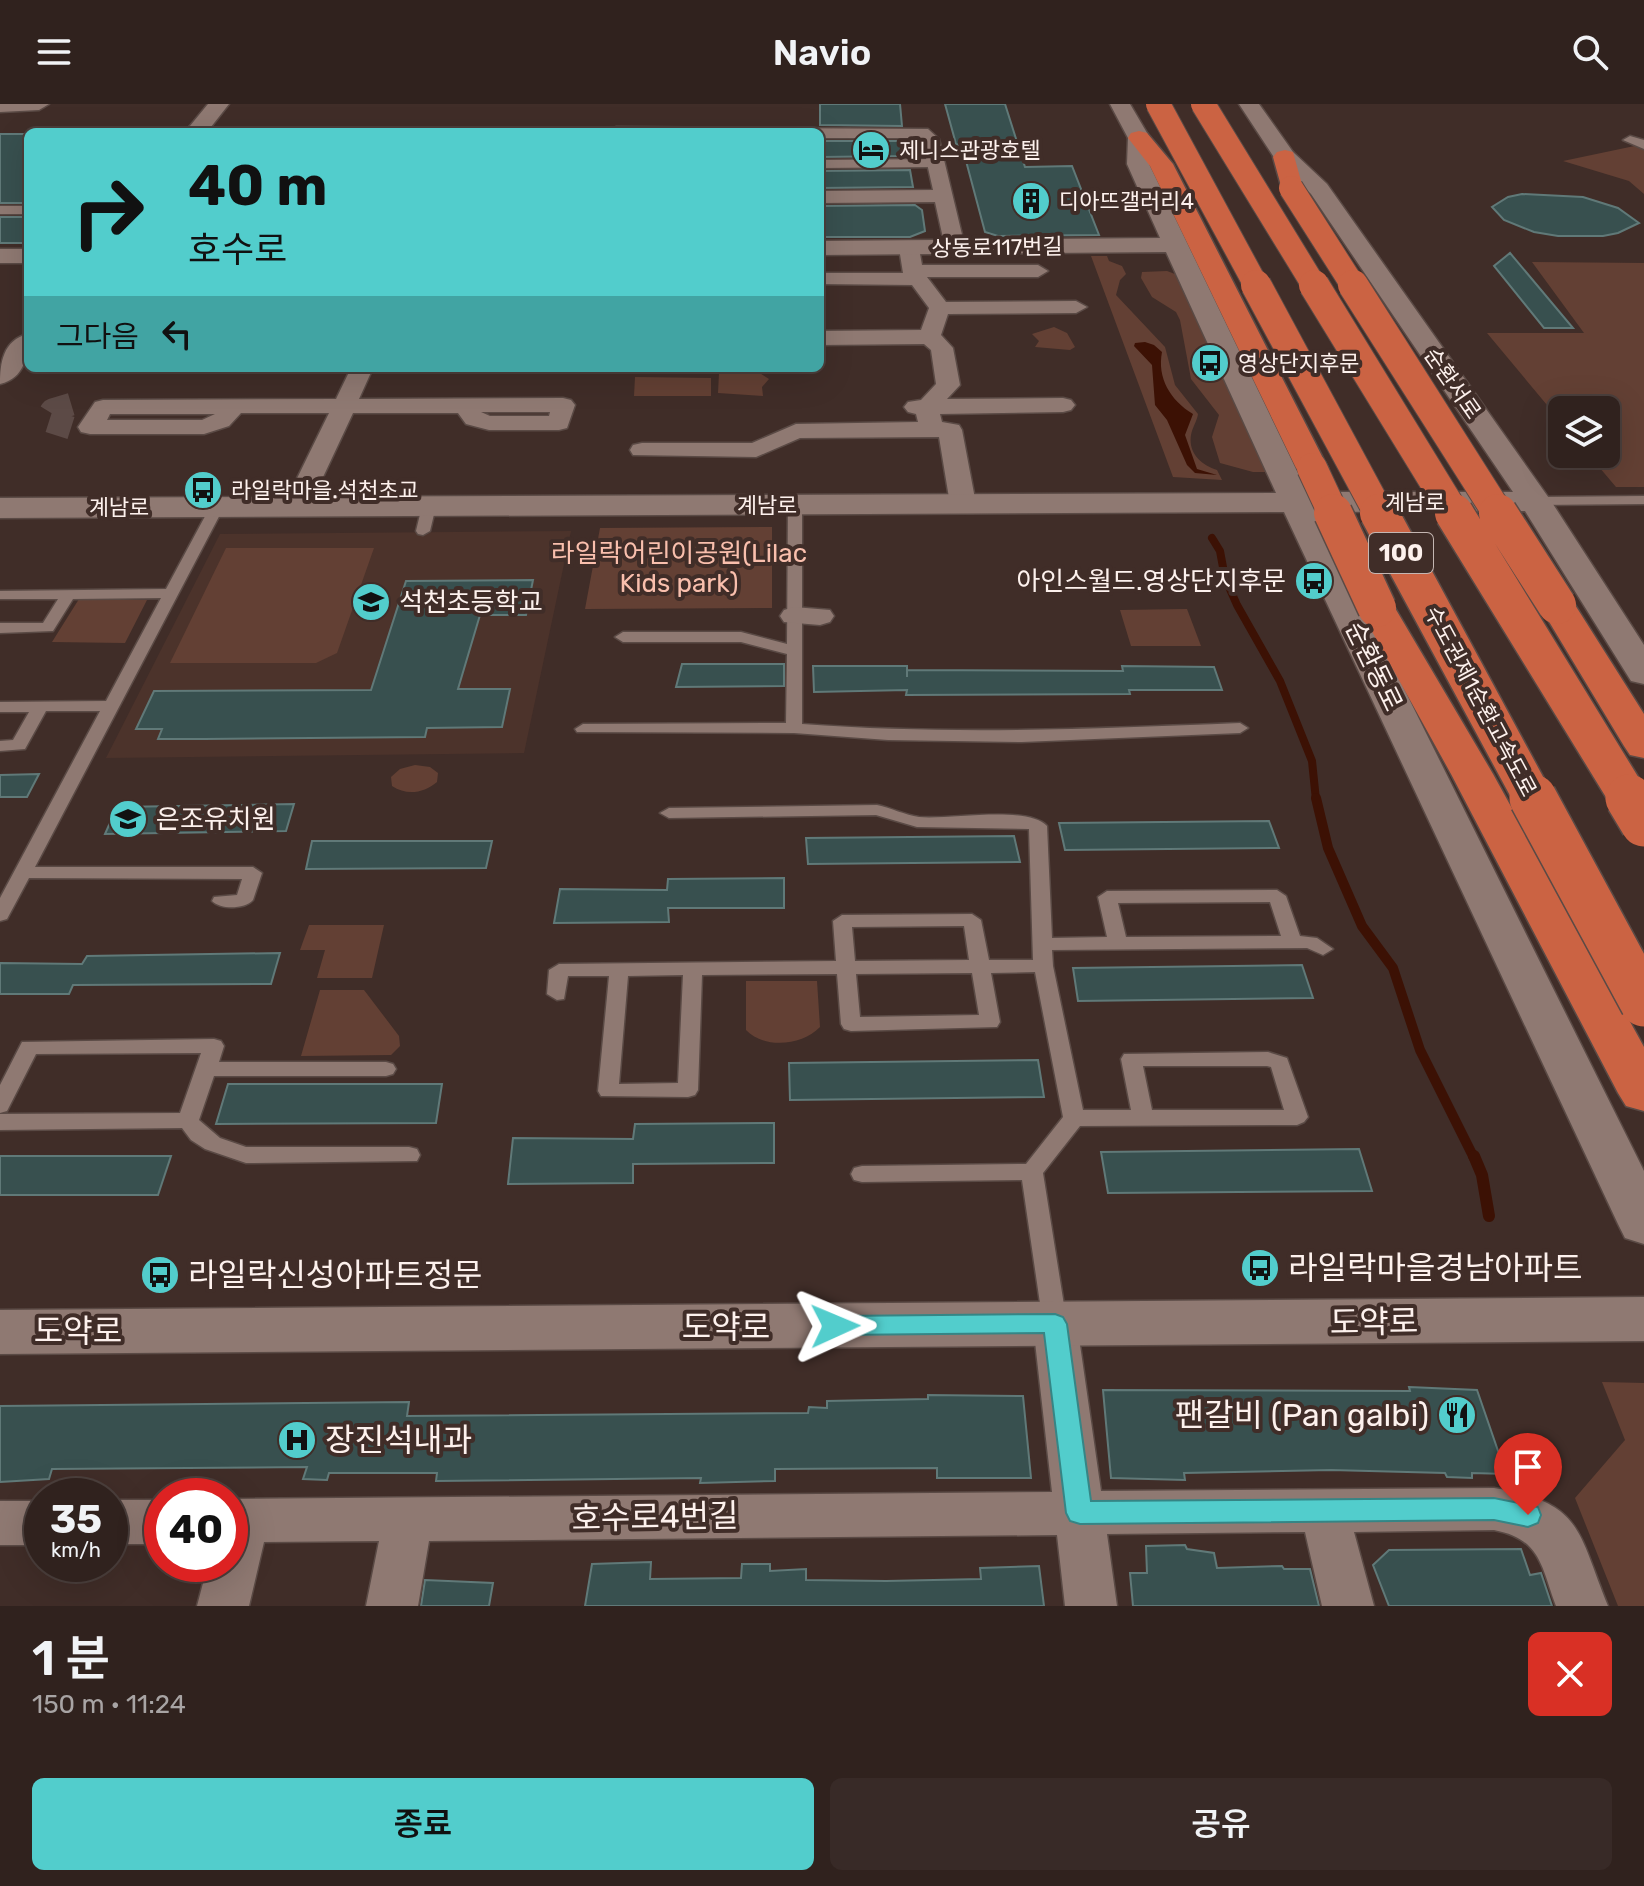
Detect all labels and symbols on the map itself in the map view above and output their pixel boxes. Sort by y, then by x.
hotel icon: 제니스관광호텔 [850,129,892,171]
place label: 제니스관광호텔 [899,137,1041,164]
building icon: 디아뜨갤러리4 [1010,180,1052,222]
place label: 디아뜨갤러리4 [1059,188,1194,215]
street label: 상동로117번길 [931,233,1063,262]
bus stop icon: 영상단지후문 [1189,342,1231,384]
street label: 순환서로 [1418,342,1487,424]
place label: 영상단지후문 [1238,350,1359,377]
bus stop icon: 라일락마을.석천초교 [182,469,224,511]
place label: 라일락마을.석천초교 [231,477,419,504]
street label: 계남로 [1385,489,1445,516]
street label: 계남로 [737,492,797,519]
street label: 계남로 [89,494,149,521]
road number: 100 [1369,533,1433,573]
park label: 라일락어린이공원(Lilac Kids park) [551,538,807,599]
bus stop icon: 아인스월드.영상단지후문 [1293,560,1335,602]
place label: 아인스월드.영상단지후문 [1016,566,1286,597]
school or university icon: 석천초등학교 [350,581,392,623]
place label: 석천초등학교 [399,587,543,618]
street label: 수도권제1순환고속도로 [1419,601,1542,801]
street label: 순환동로 [1339,616,1408,716]
school or university icon: 은조유치원 [107,798,149,840]
place label: 은조유치원 [156,804,276,835]
bus stop icon: 라일락마을경남아파트 [1239,1247,1281,1289]
place label: 라일락마을경남아파트 [1288,1249,1582,1287]
bus stop icon: 라일락신성아파트정문 [139,1254,181,1296]
place label: 라일락신성아파트정문 [188,1256,482,1294]
position arrow [793,1284,877,1368]
street label: 도약로 [1330,1302,1418,1342]
street label: 도약로 [682,1308,770,1346]
street label: 도약로 [34,1312,122,1350]
restaurant icon: 팬갈비 (Pan galbi) [1436,1394,1478,1436]
place label: 팬갈비 (Pan galbi) [1175,1396,1429,1434]
hospital icon: 장진석내과 [276,1419,318,1461]
place label: 장진석내과 [325,1421,472,1459]
pin [1494,1433,1562,1515]
speed limit sign: 40 [144,1478,248,1582]
street label: 호수로4번길 [571,1497,739,1537]

